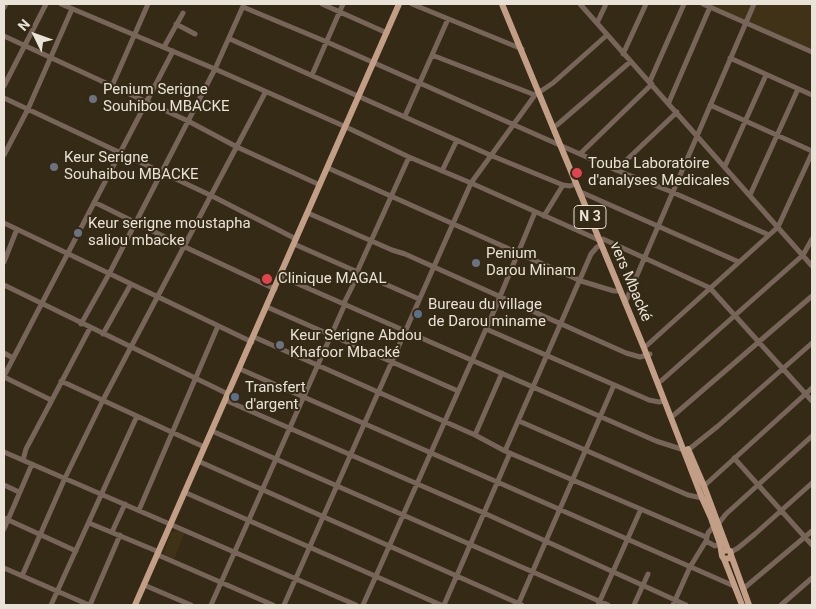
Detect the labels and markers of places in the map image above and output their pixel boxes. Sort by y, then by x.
place label: Penium Serigne Souhibou MBACKE [103,81,229,116]
marker: Penium Serigne Souhibou MBACKE [87,93,99,105]
place label: Keur Serigne Souhaibou MBACKE [64,149,199,184]
place label: Touba Laboratoire d'analyses Medicales [588,155,730,190]
marker: Keur Serigne Souhaibou MBACKE [48,161,60,173]
marker: Touba Laboratoire d'analyses Medicales [570,166,584,180]
place label: Keur serigne moustapha saliou mbacke [88,215,251,250]
marker: Keur serigne moustapha saliou mbacke [72,227,84,239]
place label: Penium Darou Minam [486,245,576,280]
marker: Penium Darou Minam [470,257,482,269]
place label: Clinique MAGAL [278,270,386,288]
marker: Clinique MAGAL [260,272,274,286]
place label: Bureau du village de Darou miname [428,296,546,331]
marker: Bureau du village de Darou miname [412,308,424,320]
place label: Keur Serigne Abdou Khafoor Mbacké [290,327,422,362]
marker: Keur Serigne Abdou Khafoor Mbacké [274,339,286,351]
place label: Transfert d'argent [245,379,306,414]
marker: Transfert d'argent [229,391,241,403]

